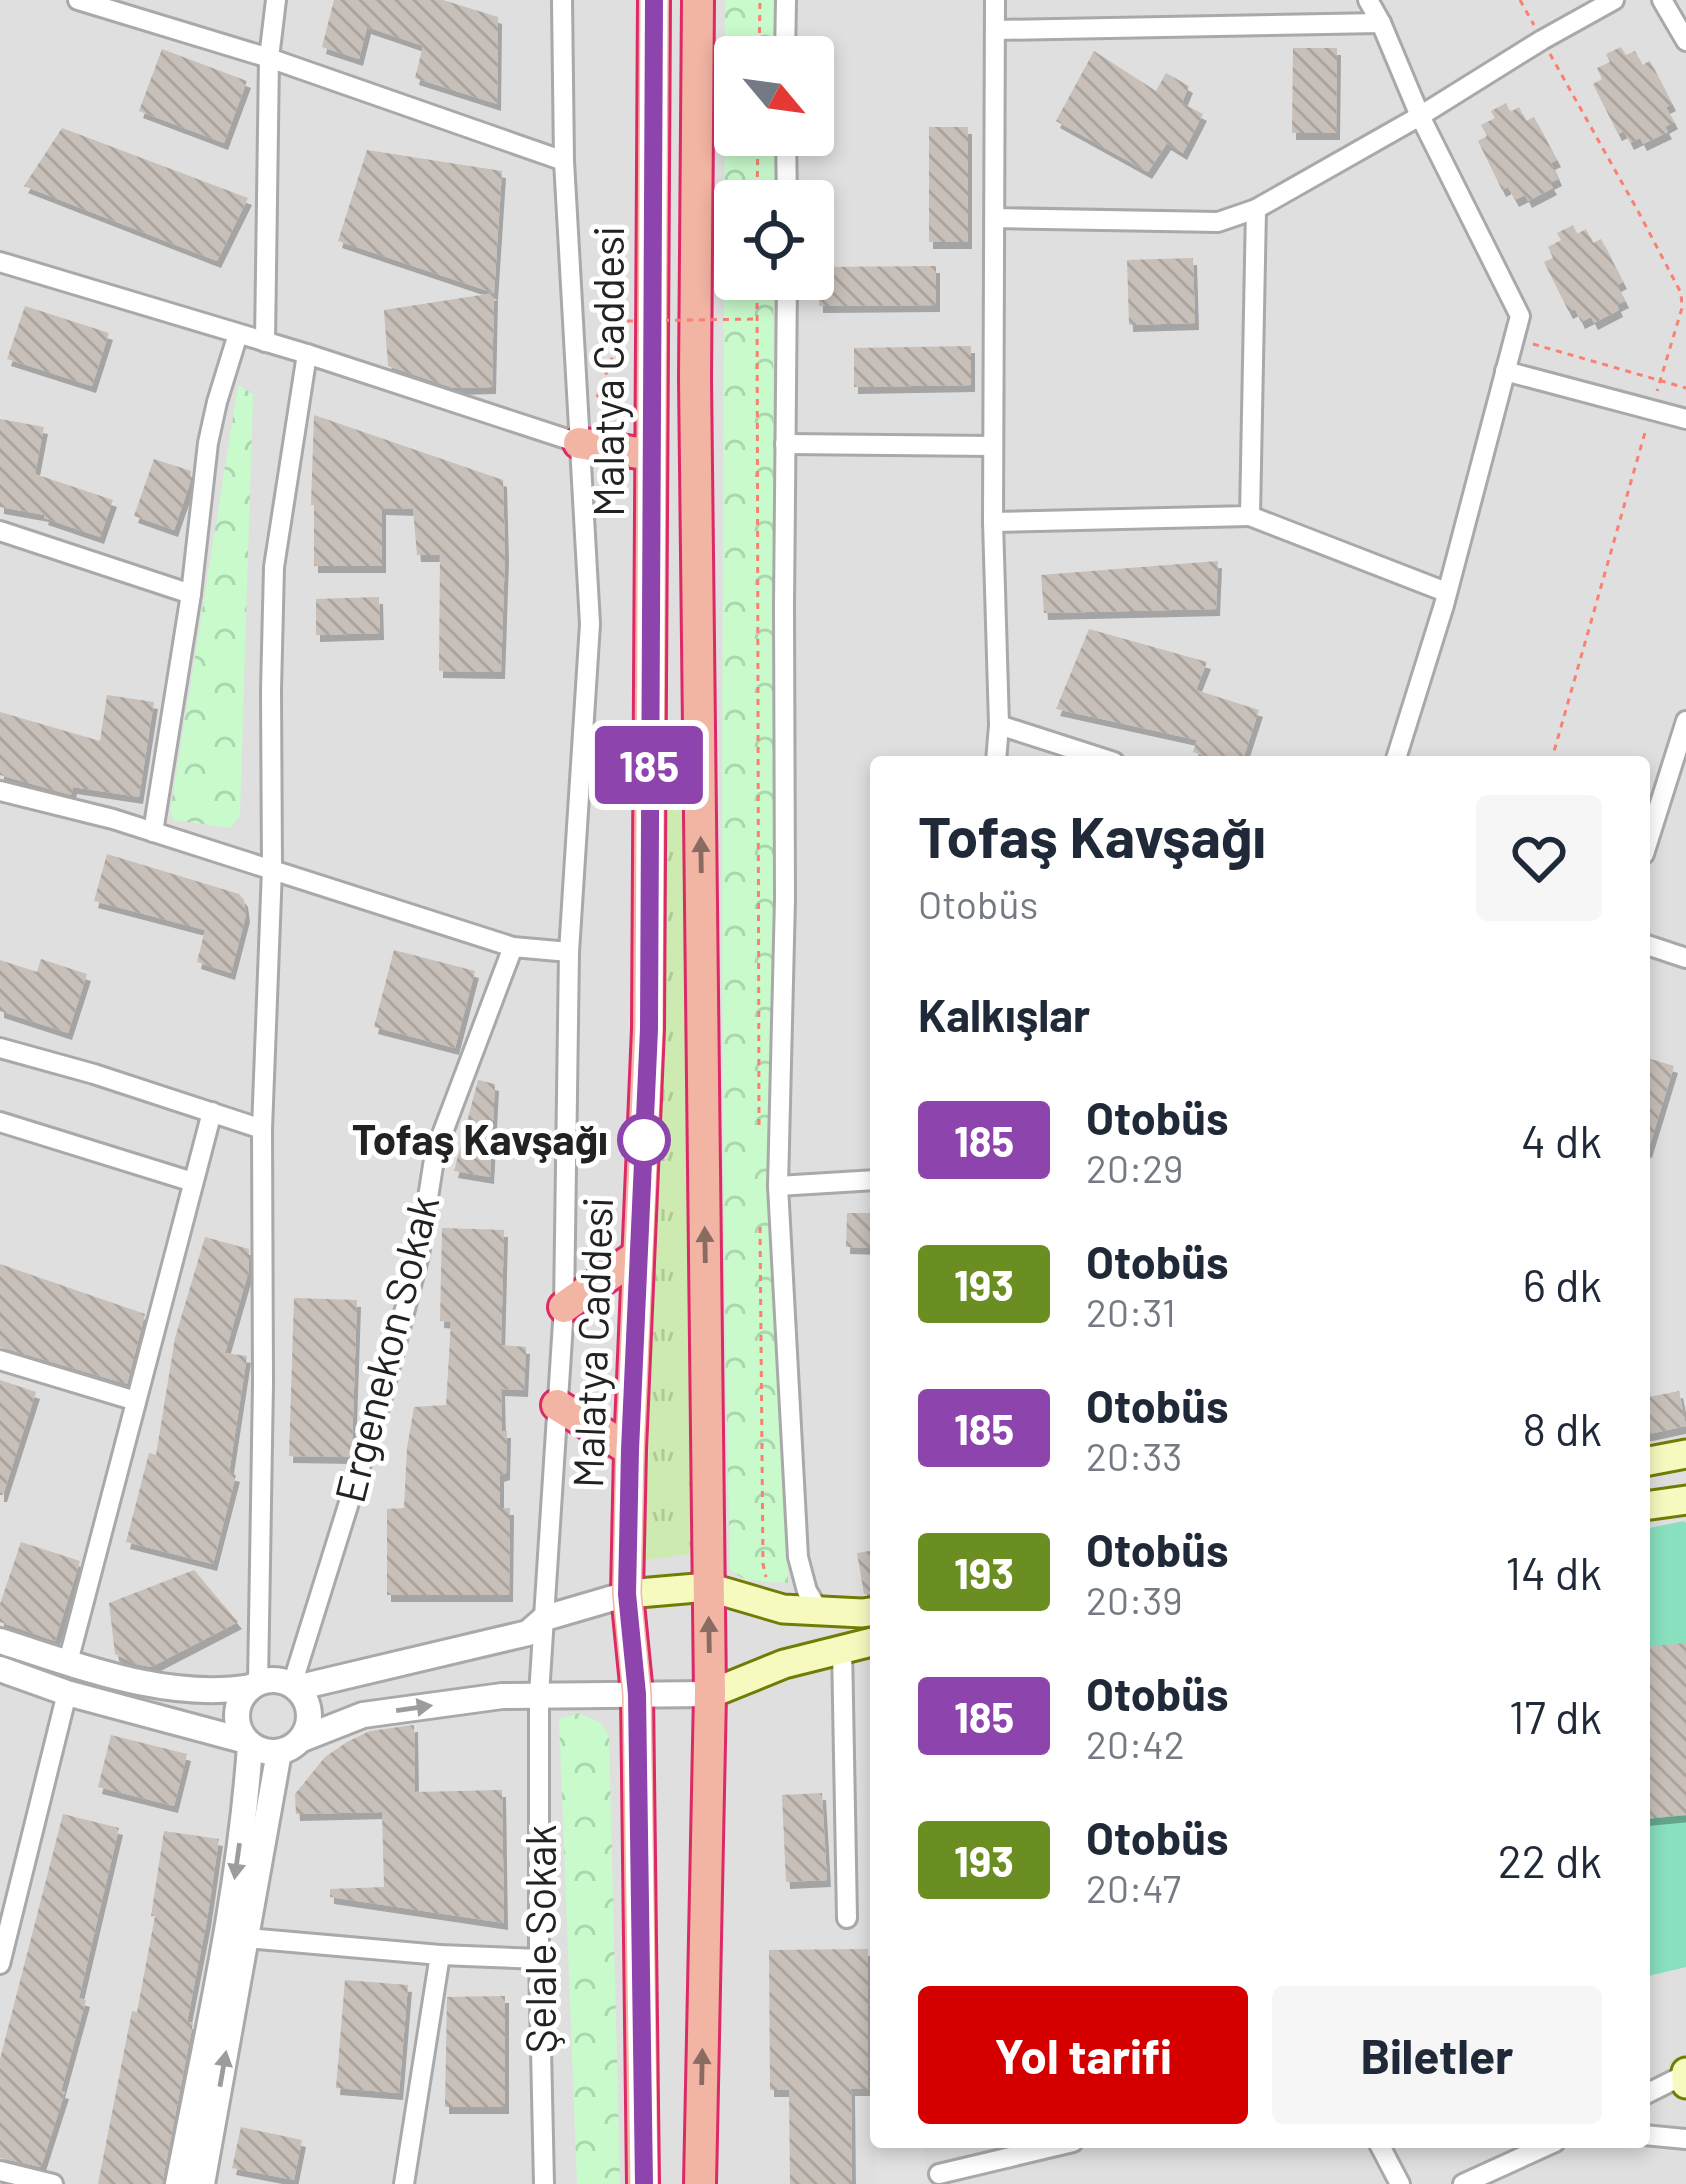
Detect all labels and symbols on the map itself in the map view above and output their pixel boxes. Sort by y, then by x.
north arrow [714,36,834,156]
street label: Malatya Caddesi [582,227,633,517]
line badge: 185 [580,726,718,804]
one-way arrow [691,835,710,873]
place label: Tofaş Kavşağı [352,1113,608,1164]
marker: Tofaş Kavşağı [619,1115,669,1165]
street label: Ergenekon Sokak [323,1190,448,1507]
street label: Malatya Caddesi [561,1197,622,1489]
one-way arrow [695,1225,714,1263]
one-way arrow [700,1615,719,1653]
one-way arrow [396,1699,433,1718]
street label: Şelale Sokak [514,1824,565,2054]
one-way arrow [227,1843,246,1881]
one-way arrow [693,2047,712,2085]
one-way arrow [214,2049,233,2087]

